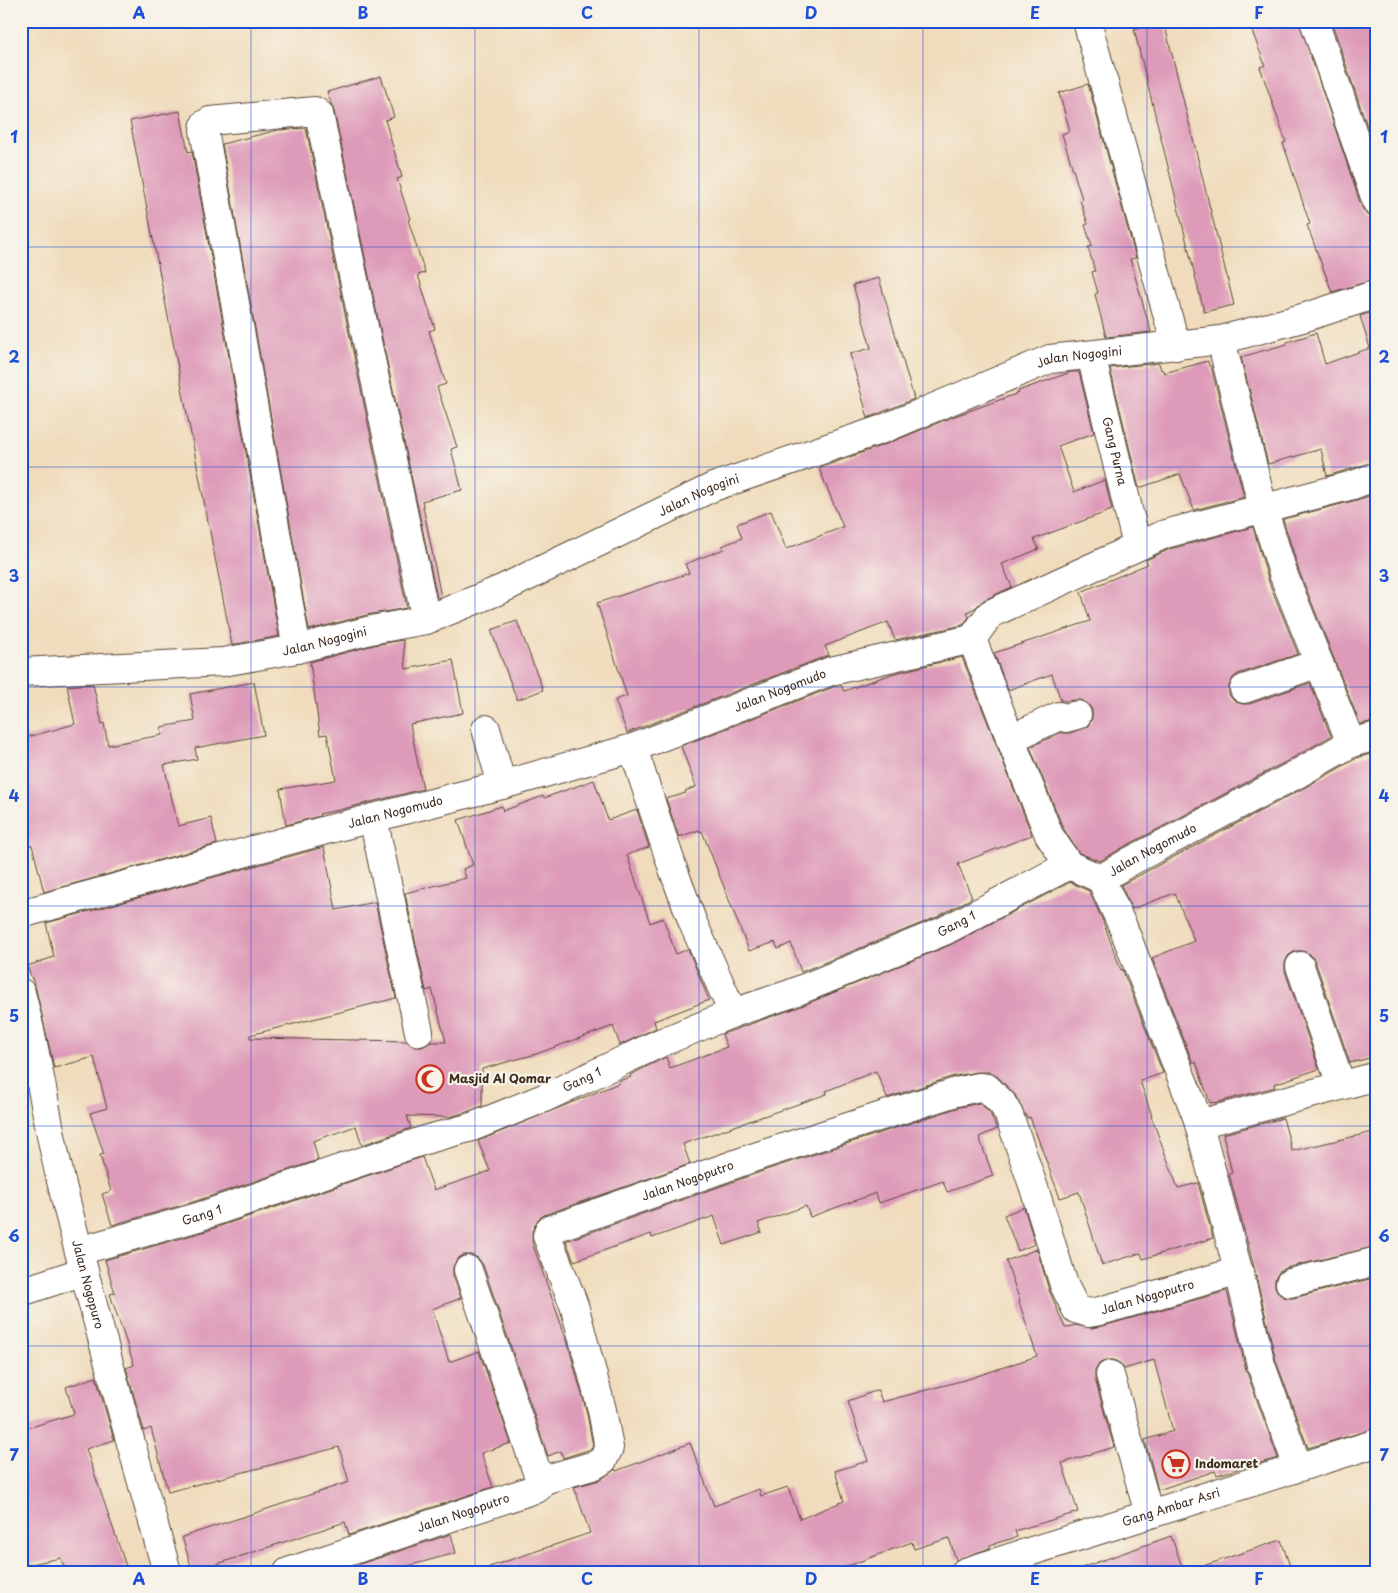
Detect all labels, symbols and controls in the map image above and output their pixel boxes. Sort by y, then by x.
text: A [133,0,146,24]
text: B [358,0,369,24]
text: C [581,0,593,24]
text: D [805,0,817,24]
text: E [1030,0,1040,24]
text: F [1254,0,1264,24]
text: 1 [10,124,18,148]
text: 1 [1380,124,1388,148]
street label: Jalan Nogogini [1033,341,1123,372]
text: 2 [8,344,20,368]
text: 2 [1378,344,1390,368]
street label: Gang Purna [1098,415,1132,487]
street label: Jalan Nogogini [655,469,741,520]
text: 3 [9,563,19,587]
text: 3 [1379,563,1389,587]
street label: Jalan Nogogini [281,621,369,659]
street label: Jalan Nogomudo [731,664,829,716]
text: 4 [9,783,20,807]
text: 4 [1379,783,1390,807]
street label: Jalan Nogomudo [346,790,445,832]
street label: Jalan Nogomudo [1105,818,1200,880]
street label: Gang 1 [935,906,979,941]
text: 5 [9,1003,19,1027]
text: 5 [1379,1003,1389,1027]
street label: Gang 1 [559,1062,604,1096]
mosque icon: Masjid Al Qomar [415,1064,445,1094]
place label: Masjid Al Qomar [449,1069,552,1087]
street label: Jalan Nogoputro [639,1155,736,1205]
street label: Gang 1 [180,1200,224,1229]
text: 6 [8,1223,20,1247]
text: 6 [1378,1223,1390,1247]
street label: Jalan Nogopuro [68,1238,109,1331]
street label: Jalan Nogoputro [1098,1274,1196,1318]
text: 7 [9,1442,19,1466]
text: 7 [1379,1442,1389,1466]
supermarket icon: Indomaret [1161,1449,1191,1479]
place label: Indomaret [1195,1454,1259,1472]
street label: Gang Ambar Asri [1120,1483,1222,1530]
street label: Jalan Nogoputro [414,1488,512,1536]
text: A [133,1566,146,1590]
text: B [358,1566,369,1590]
text: C [581,1566,593,1590]
text: D [805,1566,817,1590]
text: E [1030,1566,1040,1590]
text: F [1254,1566,1264,1590]

